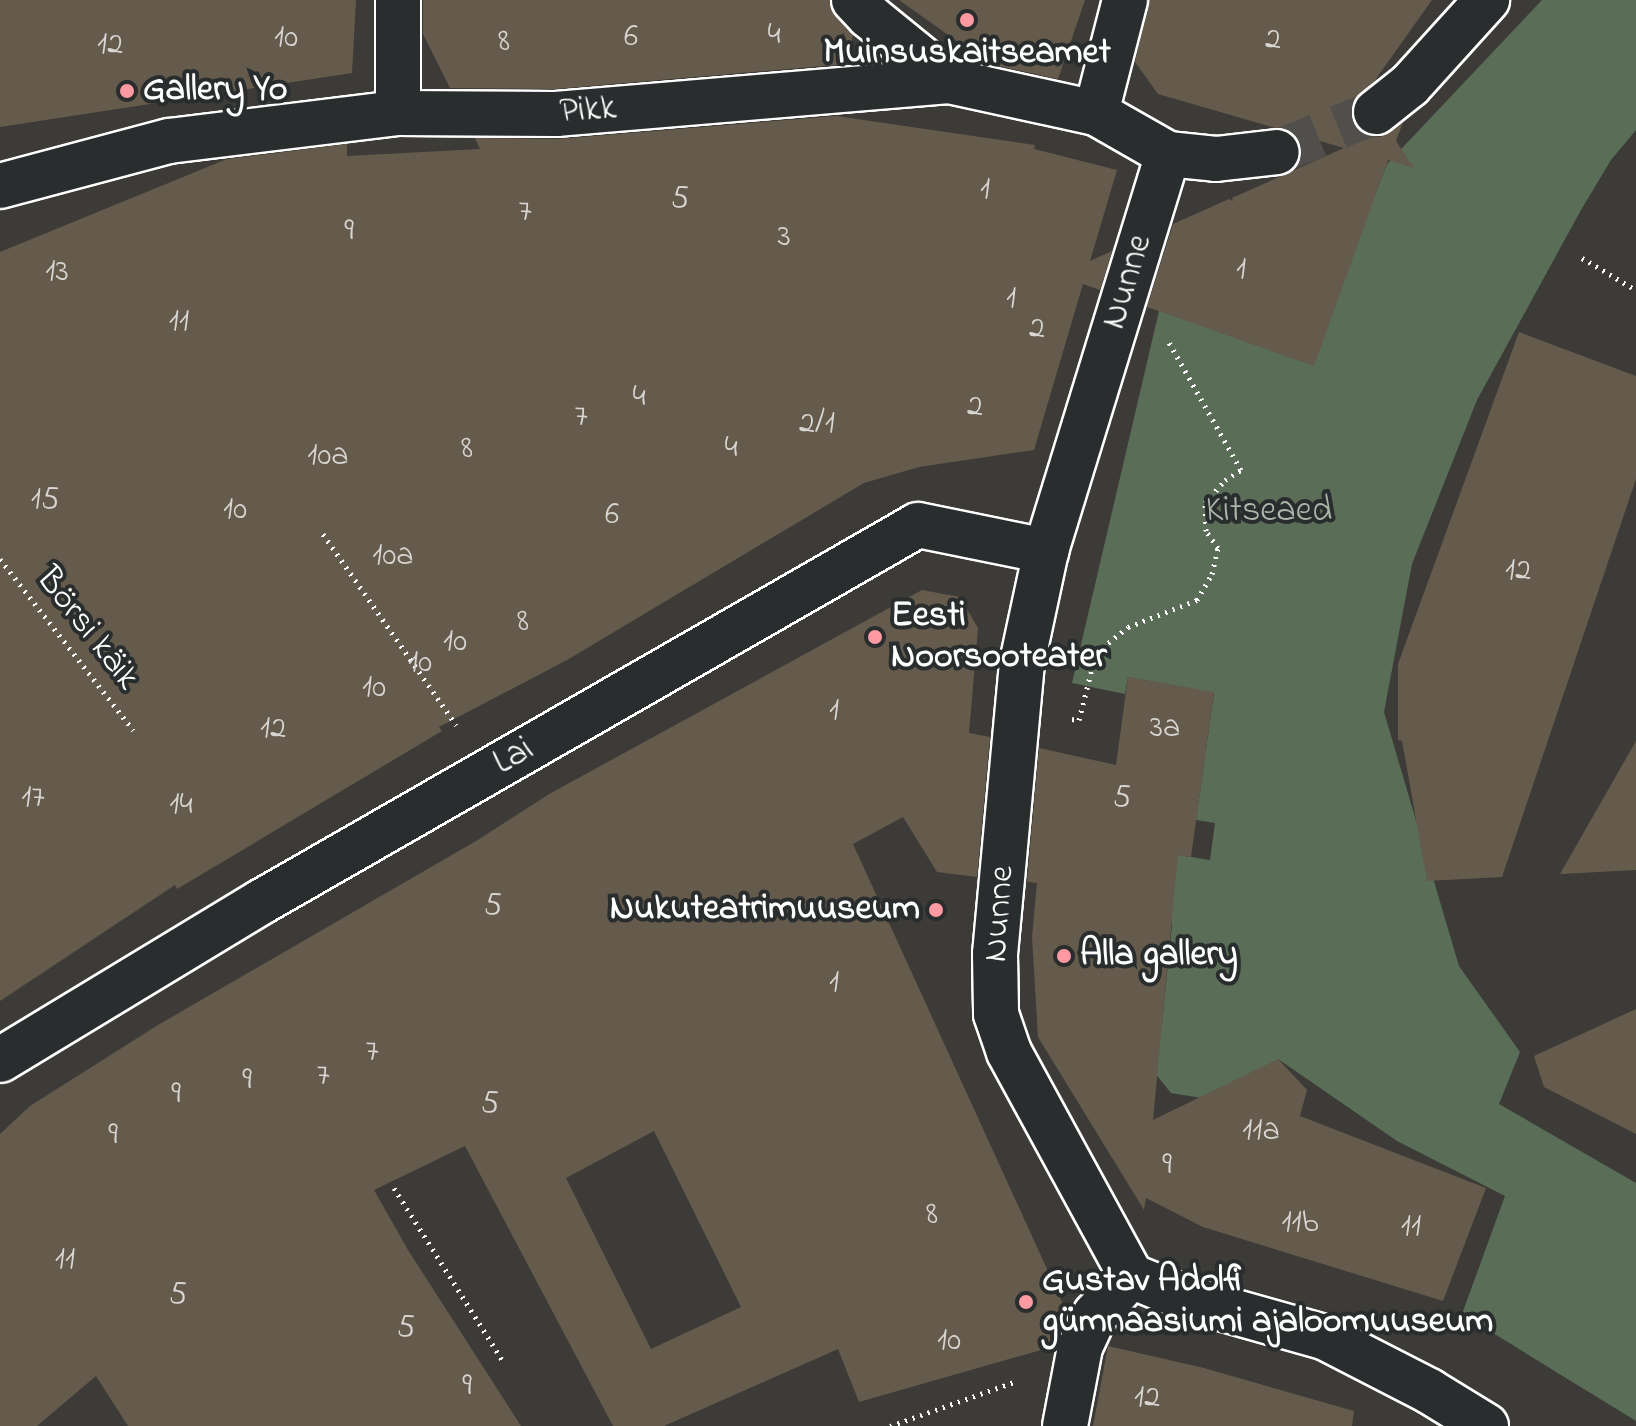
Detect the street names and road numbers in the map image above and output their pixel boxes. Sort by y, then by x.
street label: Pikk [558,87,618,135]
street label: Nunne [1093,230,1163,334]
street label: Börsi käik [26,559,148,699]
street label: Lai [486,728,542,786]
street label: Nunne [975,864,1025,964]

